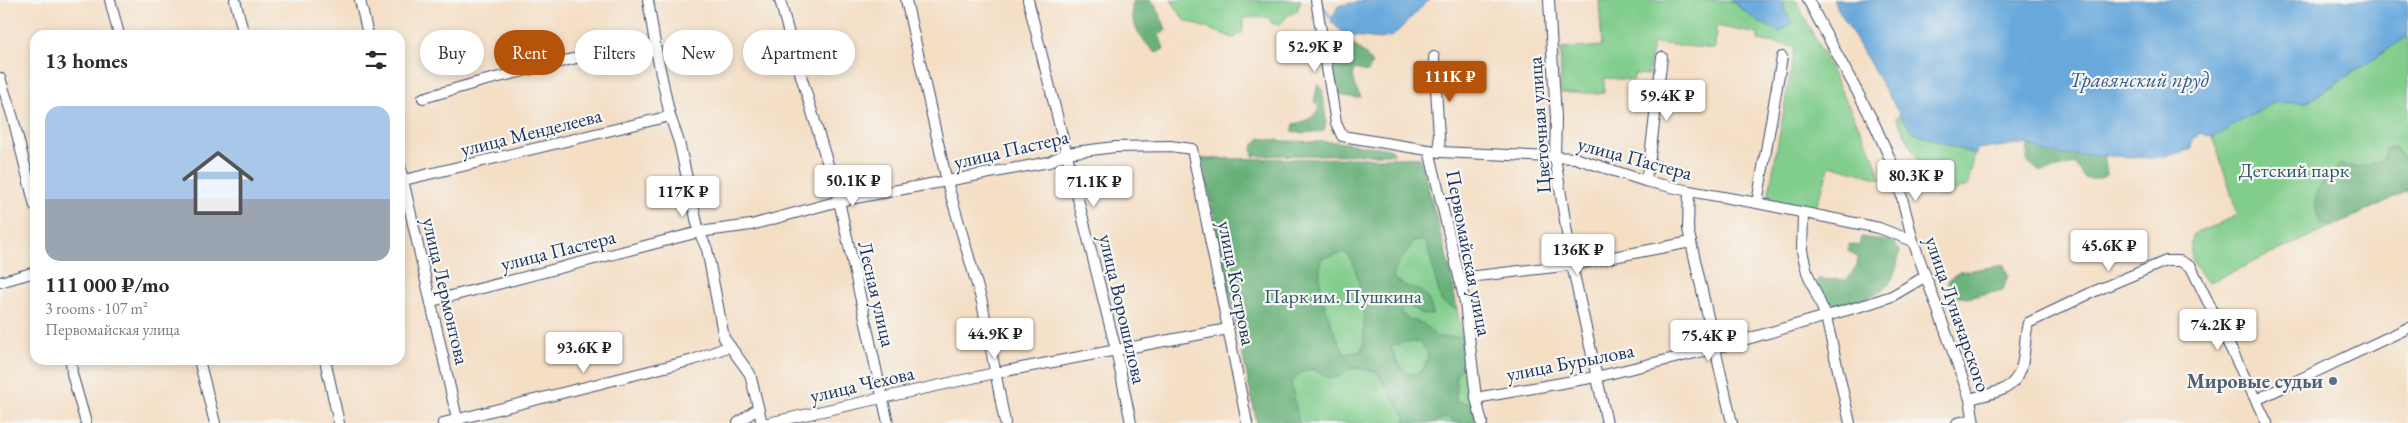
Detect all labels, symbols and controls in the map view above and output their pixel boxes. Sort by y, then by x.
chip: Buy [420,30,484,75]
chip: Rent [494,30,565,75]
chip: Filters [575,30,653,75]
chip: New [663,30,733,75]
chip: Apartment [743,30,855,75]
pin: 52.9K ₽ [1269,30,1361,73]
text: 52.9K ₽ [1287,36,1343,57]
icon: filters [362,46,390,74]
text: 13 homes [45,47,128,74]
street label: Цветочная улица [1521,56,1557,194]
pin: 111K ₽ [1409,61,1491,103]
text: 111K ₽ [1424,66,1476,87]
water label: Травянский пруд [2069,66,2209,93]
pin: 59.4K ₽ [1621,80,1713,122]
text: 59.4K ₽ [1639,85,1695,106]
street label: улица Менделеева [458,102,604,162]
street label: улица Пастера [951,123,1071,175]
street label: улица Пастера [1575,130,1695,186]
icon: home [173,138,263,228]
park label: Детский парк [2239,157,2350,183]
pin: 80.3K ₽ [1870,160,1962,202]
pin: 50.1K ₽ [807,164,899,207]
text: 80.3K ₽ [1888,165,1944,186]
pin: 71.1K ₽ [1048,166,1140,208]
street label: Первомайская улица [1440,168,1498,338]
text: 50.1K ₽ [825,170,881,191]
text: 71.1K ₽ [1066,171,1122,192]
pin: 117K ₽ [642,176,724,218]
text: 117K ₽ [657,181,709,202]
street label: улица Лермонтова [416,215,476,367]
street label: улица Кострова [1212,218,1262,348]
street label: улица Пастера [498,223,618,277]
pin: 45.6K ₽ [2063,230,2155,272]
street label: улица Ворошилова [1093,232,1153,386]
street label: улица Луначарского [1919,233,1997,395]
pin: 136K ₽ [1537,234,1619,276]
text: 45.6K ₽ [2081,235,2137,256]
street label: Лесная улица [852,239,902,349]
text: 136K ₽ [1552,239,1604,260]
text: 111 000 ₽/mo [45,271,169,298]
park label: Парк им. Пушкина [1264,283,1422,309]
text: 3 rooms · 107 m² [45,298,148,319]
pin: 74.2K ₽ [2172,308,2264,351]
text: 74.2K ₽ [2190,314,2246,335]
pin: 44.9K ₽ [949,318,1041,360]
text: Первомайская улица [45,319,180,340]
pin: 75.4K ₽ [1663,320,1755,362]
text: 44.9K ₽ [967,323,1023,344]
text: 75.4K ₽ [1681,325,1737,346]
pin: 93.6K ₽ [538,332,630,374]
text: 93.6K ₽ [556,337,612,358]
street label: улица Бурылова [1504,337,1636,387]
street label: улица Чехова [807,359,917,409]
place label: Мировые судьи [2186,368,2323,394]
marker: Мировые судьи [2327,375,2339,387]

